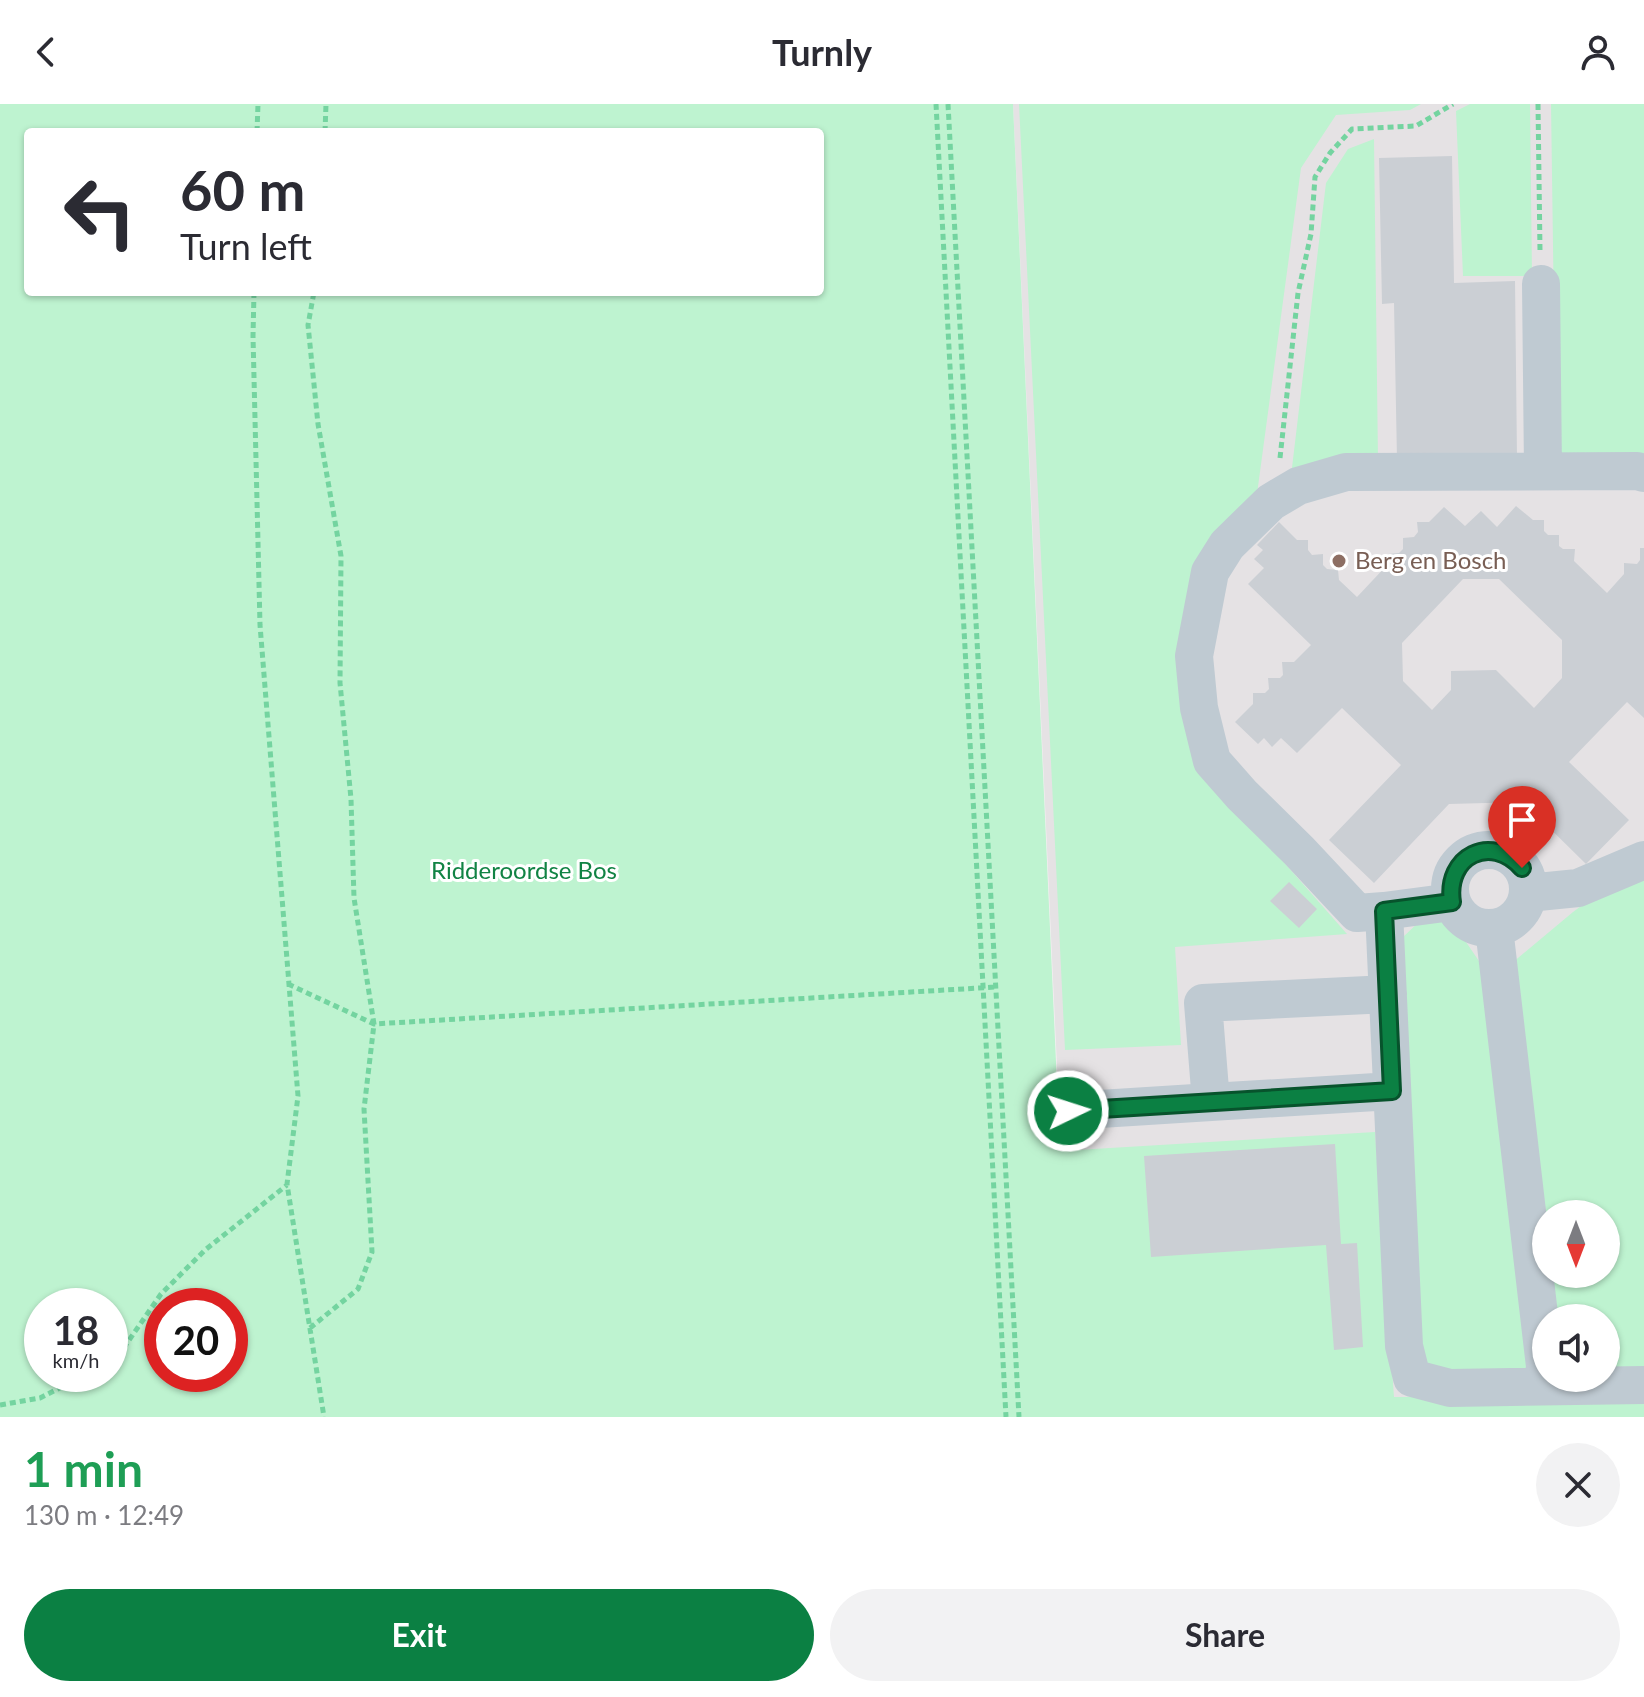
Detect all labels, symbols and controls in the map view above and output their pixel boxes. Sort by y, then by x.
icon: back [24,30,68,74]
text: Turnly [772,30,872,74]
icon: person [1576,30,1620,74]
text: 60 m [180,156,305,223]
icon: left [48,160,152,264]
text: Turn left [180,224,312,268]
place label: Berg en Bosch [1355,545,1507,574]
marker: Berg en Bosch [1330,552,1348,570]
pin [1488,786,1556,868]
icon: arrive [1500,798,1544,842]
park label: Ridderoordse Bos [431,855,617,884]
position arrow [1026,1069,1110,1153]
north arrow [1532,1200,1620,1288]
map controls [1532,1200,1620,1392]
speed limit sign: 20 [144,1288,248,1392]
button: sound [1532,1304,1620,1392]
text: 18 [53,1306,99,1354]
text: km/h [53,1348,99,1372]
text: 1 min [24,1440,143,1497]
button: close [1536,1443,1620,1527]
text: 130 m · 12:49 [24,1499,184,1531]
button: Exit [24,1589,814,1681]
button: Share [830,1589,1620,1681]

